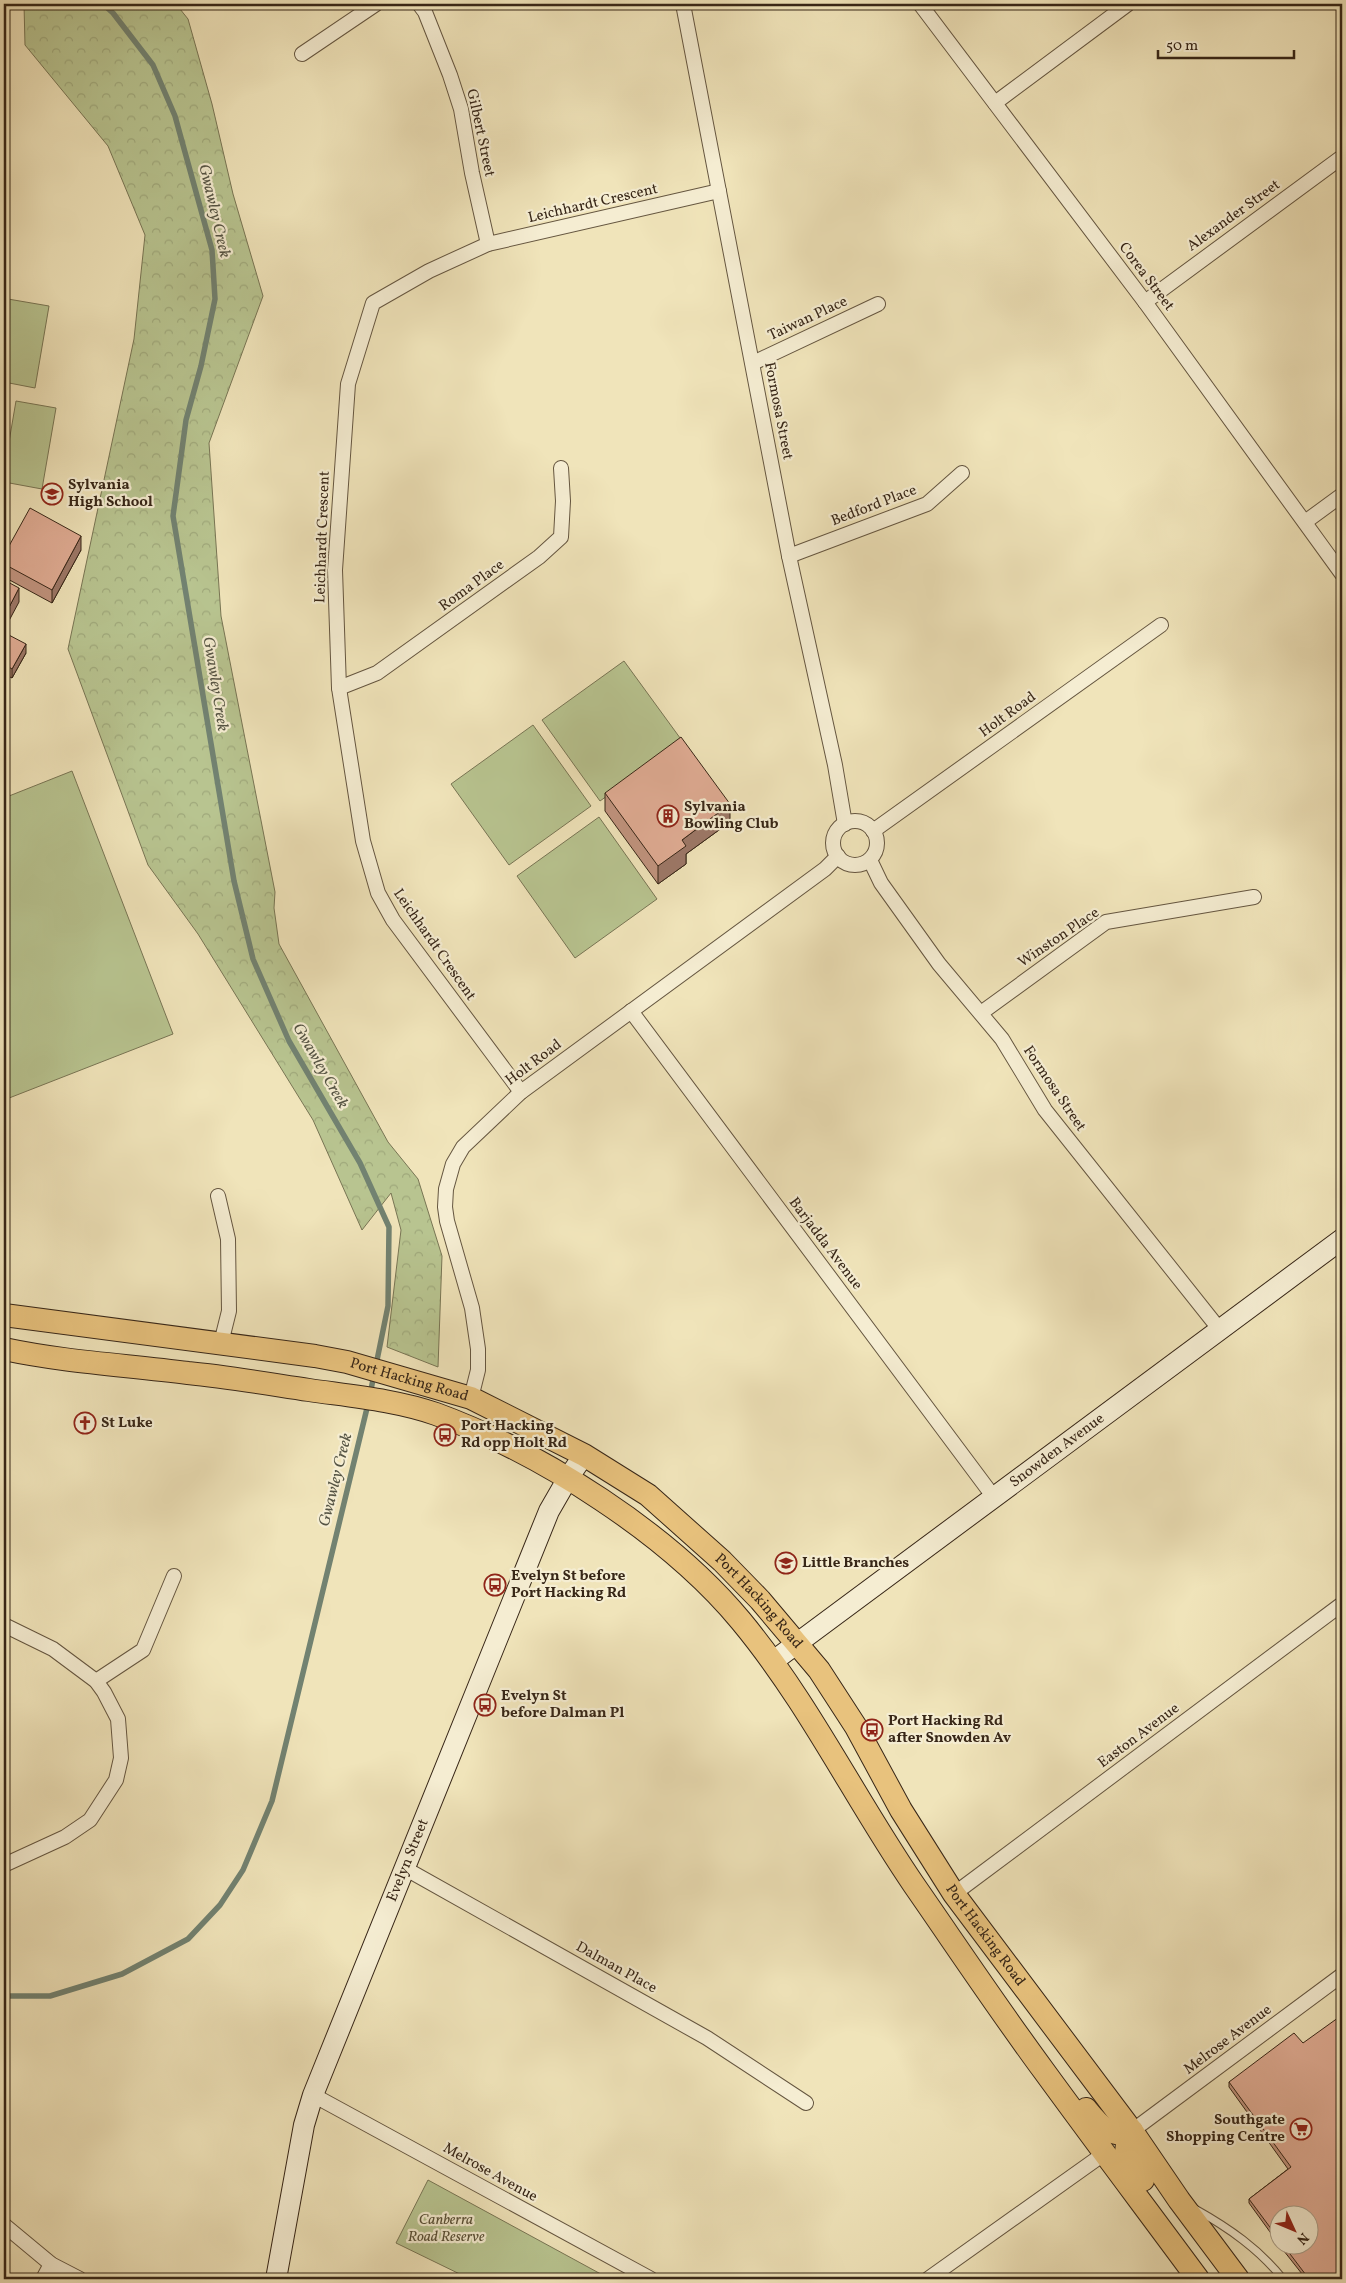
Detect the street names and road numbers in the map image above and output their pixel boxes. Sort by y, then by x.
street label: Gilbert Street [460,87,500,179]
street label: Alexander Street [1183,175,1285,257]
street label: Leichhardt Crescent [526,179,660,229]
street label: Corea Street [1113,238,1179,316]
street label: Taiwan Place [765,291,851,347]
street label: Formosa Street [758,360,798,462]
street label: Leichhardt Crescent [310,470,336,604]
street label: Bedford Place [828,480,920,532]
street label: Roma Place [435,555,509,617]
street label: Holt Road [975,687,1041,743]
street label: Leichhardt Crescent [387,885,481,1005]
street label: Winston Place [1014,903,1104,973]
street label: Holt Road [501,1035,567,1091]
street label: Formosa Street [1018,1042,1090,1136]
street label: Barjadda Avenue [783,1193,867,1295]
street label: Port Hacking Road [347,1353,471,1407]
street label: Snowden Avenue [1005,1408,1109,1493]
street label: Port Hacking Road [710,1549,807,1654]
street label: Easton Avenue [1094,1698,1184,1774]
street label: Evelyn Street [382,1816,434,1905]
street label: Port Hacking Road [940,1880,1030,1991]
street label: Dalman Place [572,1937,660,1999]
street label: Melrose Avenue [1180,2000,1276,2080]
street label: Melrose Avenue [439,2138,541,2208]

